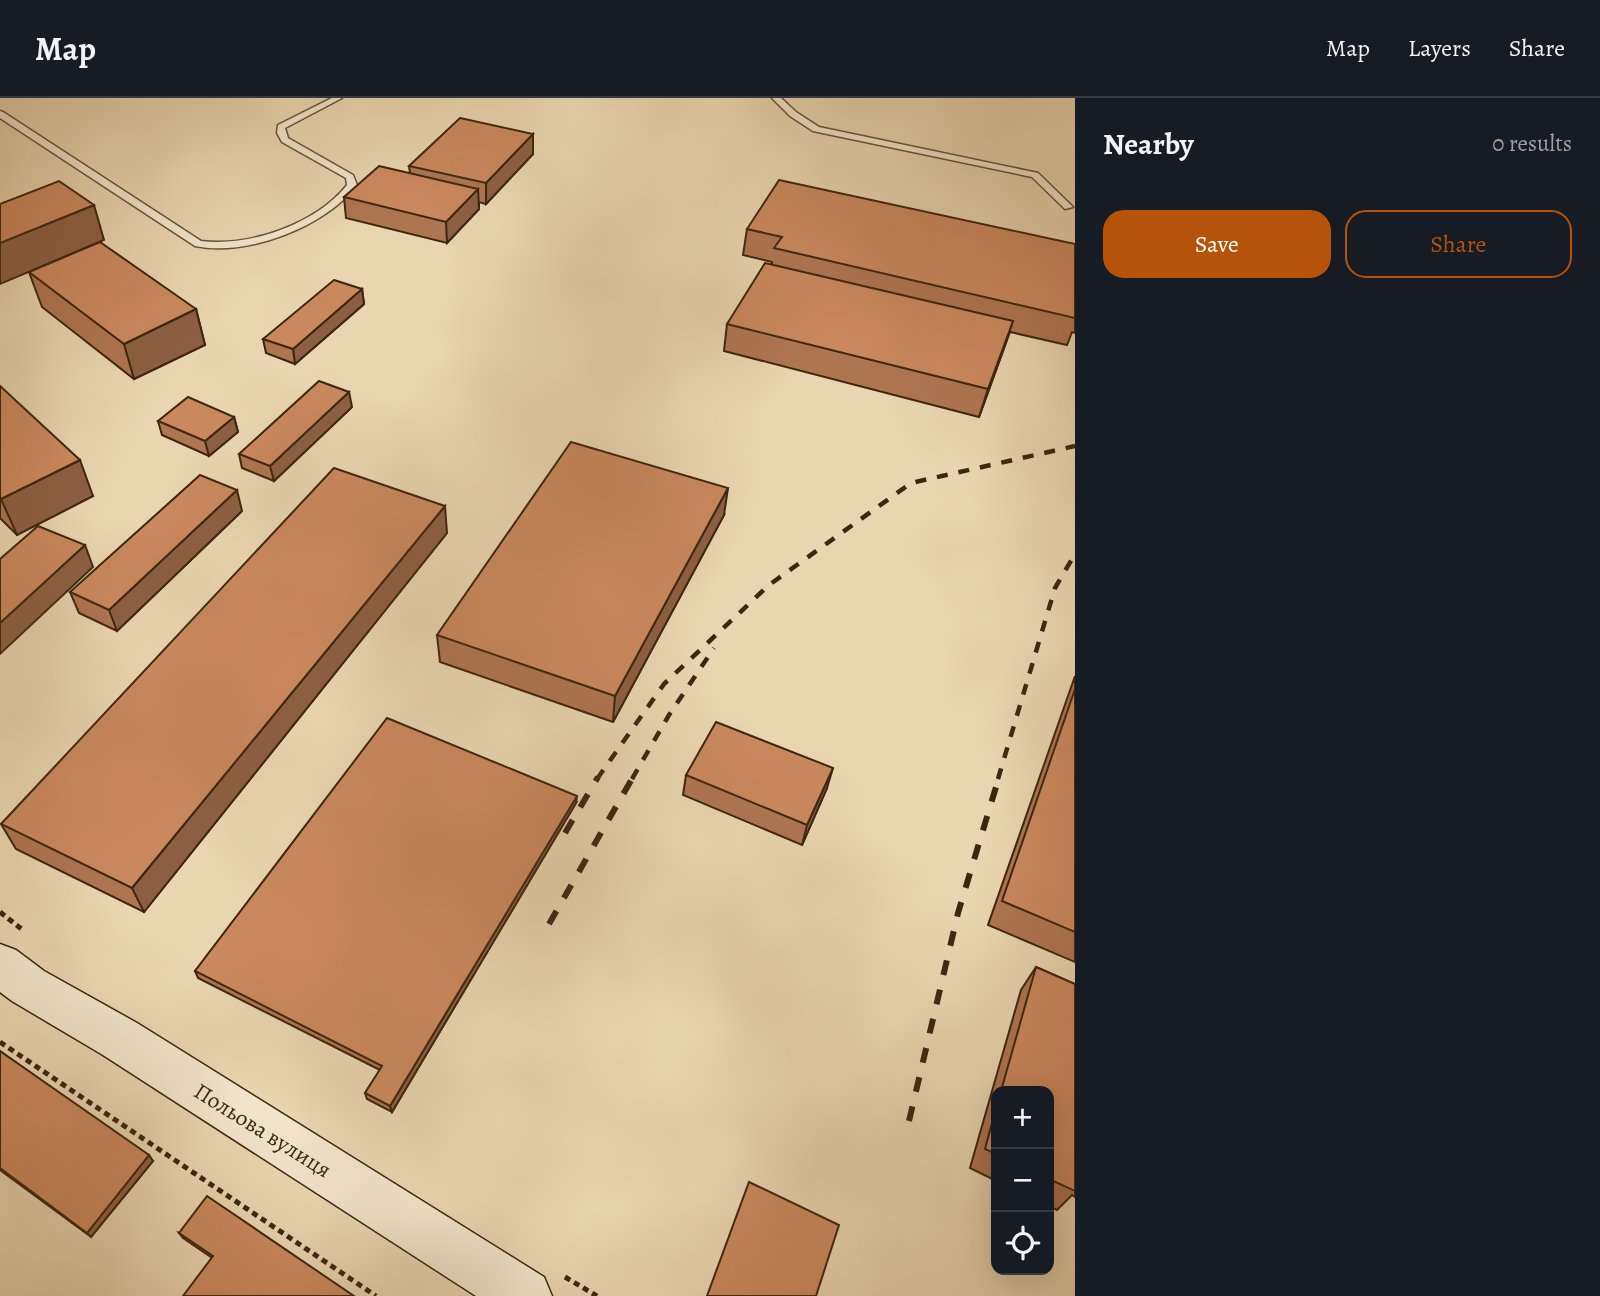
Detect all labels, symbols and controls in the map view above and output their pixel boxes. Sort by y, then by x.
text: Map [35,26,96,71]
text: Map [1326,32,1370,64]
text: Layers [1408,32,1471,64]
text: Share [1509,32,1565,64]
text: Nearby [1103,124,1194,164]
text: 0 results [1492,128,1572,159]
button: Save [1103,210,1331,278]
button: Share [1345,210,1572,278]
street label: Польова вулиця [188,1076,337,1185]
map controls [991,1086,1054,1275]
button: + [991,1086,1054,1149]
button: − [991,1149,1054,1212]
button: locate [991,1212,1054,1275]

